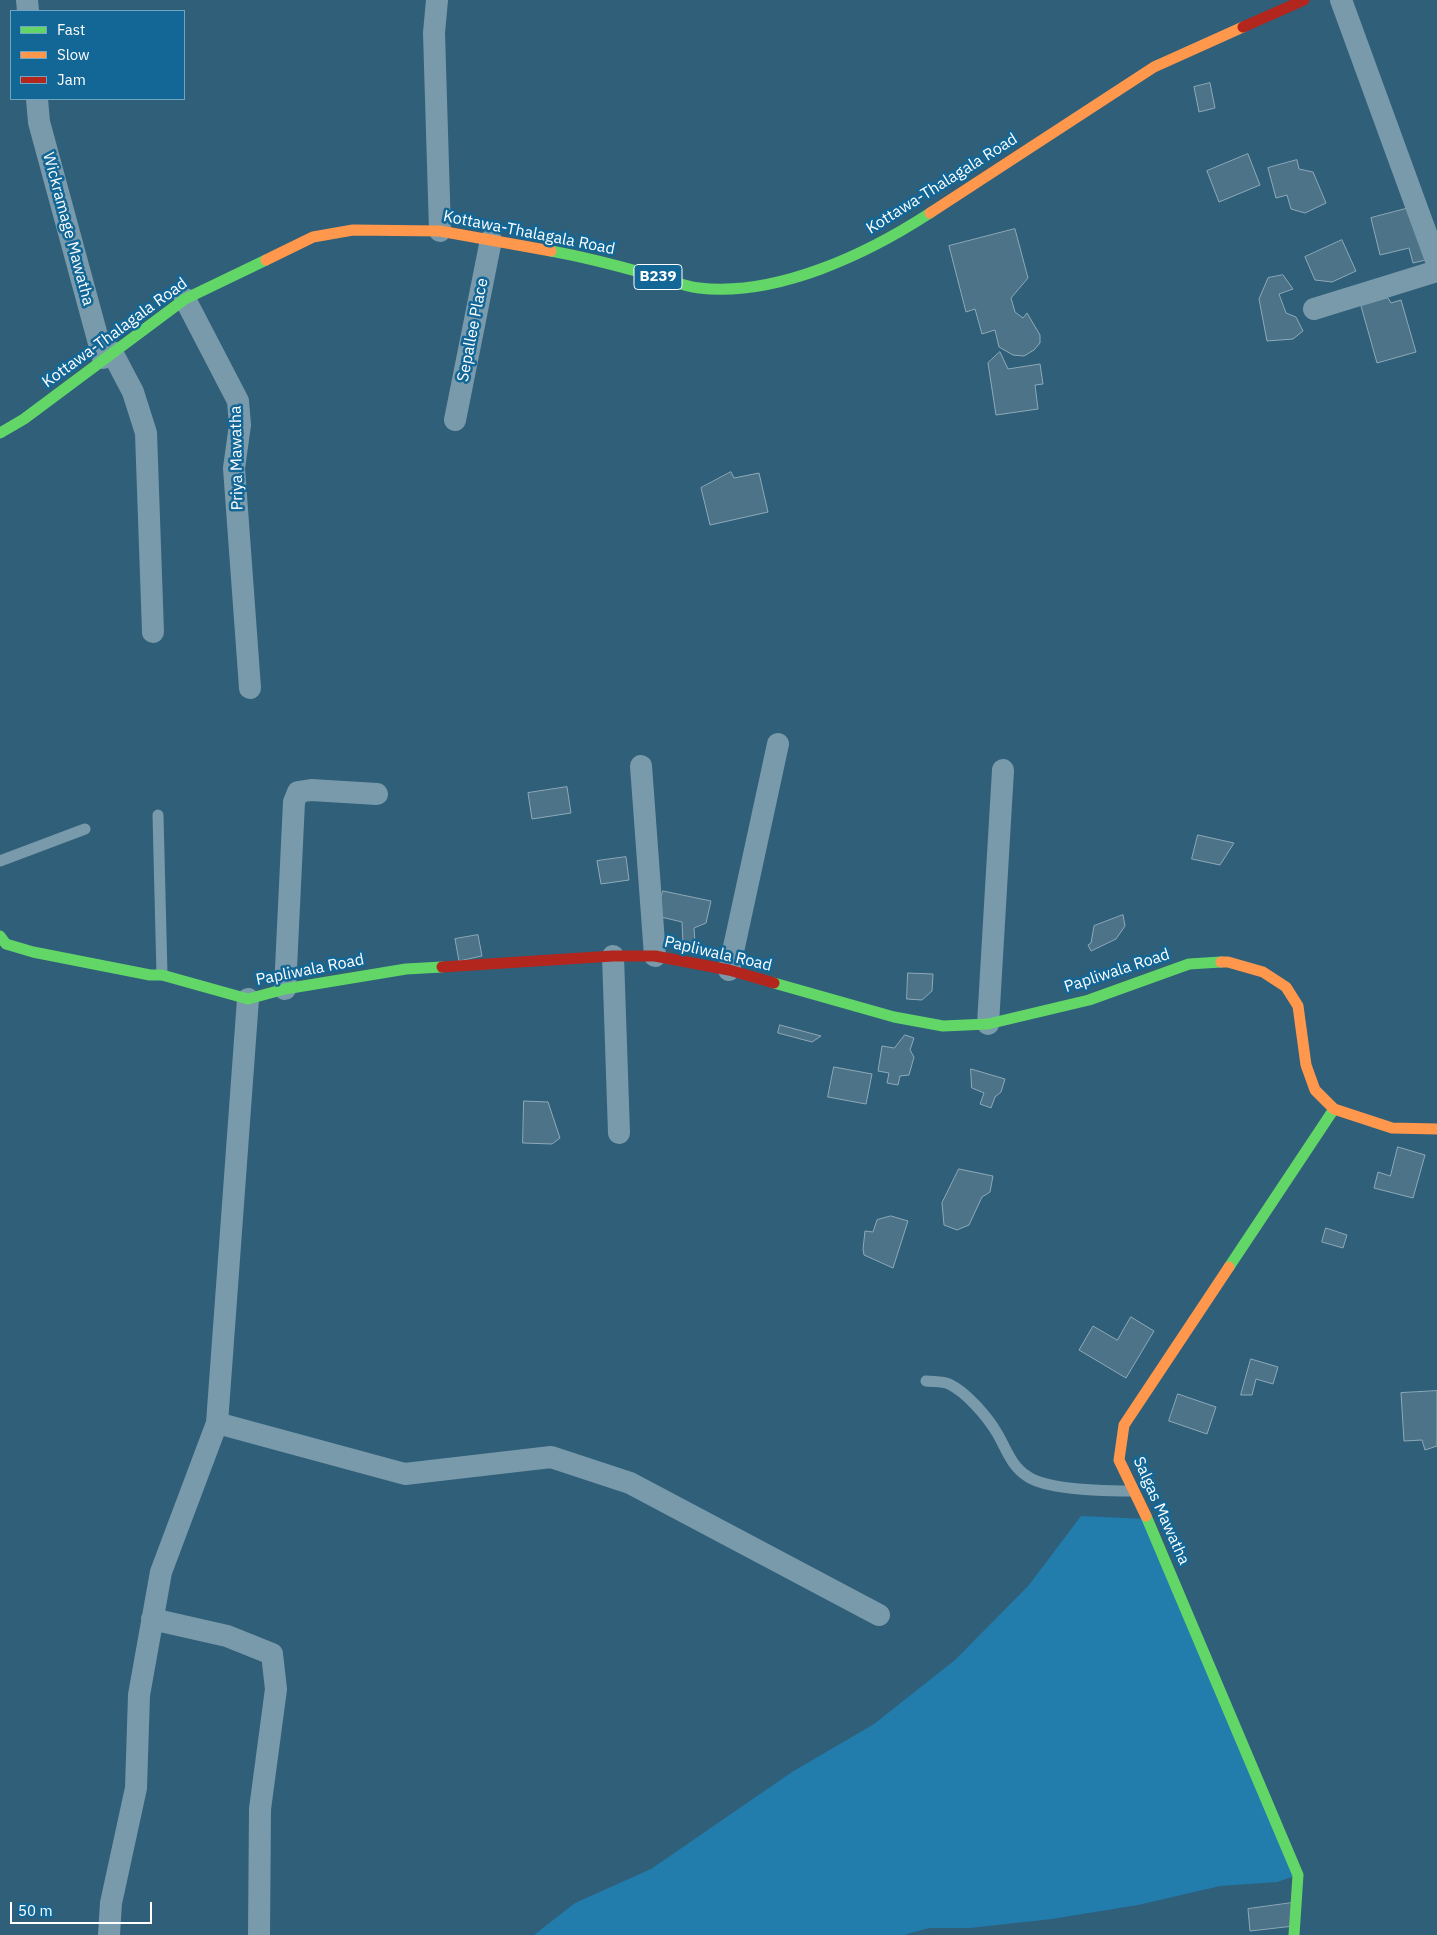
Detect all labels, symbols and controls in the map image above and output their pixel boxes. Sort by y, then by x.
legend [10,10,185,100]
text: Fast [57,20,85,39]
text: Slow [57,45,90,64]
text: Jam [57,70,86,89]
street label: Kottawa-Thalagala Road [863,130,1021,238]
street label: Wickramage Mawatha [38,150,98,308]
street label: Kottawa-Thalagala Road [441,207,617,259]
road number: B239 [634,264,682,290]
street label: Kottawa-Thalagala Road [39,274,191,392]
street label: Sepallee Place [454,277,492,383]
street label: Priya Mawatha [226,405,248,511]
street label: Papliwala Road [662,932,774,976]
street label: Papliwala Road [1062,945,1172,997]
street label: Papliwala Road [254,950,366,990]
street label: Salgas Mawatha [1129,1454,1193,1568]
scale bar [12,1892,155,1924]
text: 50 m [18,1901,53,1920]

